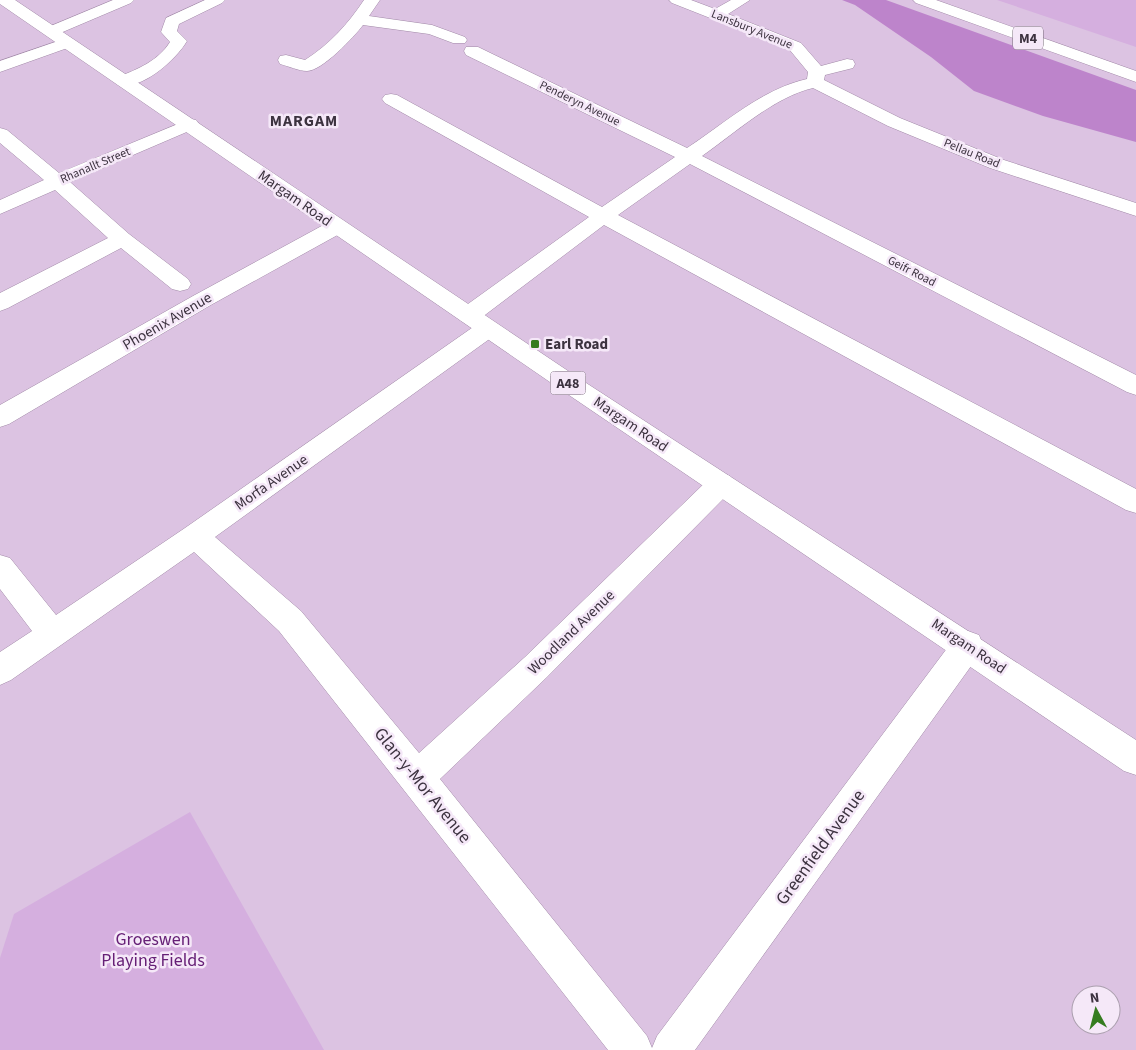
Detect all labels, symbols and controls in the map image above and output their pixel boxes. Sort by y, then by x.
street label: Lansbury Avenue [709,5,795,53]
road number: M4 [1013,26,1043,49]
street label: Penderyn Avenue [537,77,623,130]
district label: MARGAM [270,110,338,132]
street label: Pellau Road [941,134,1002,172]
street label: Rhanallt Street [58,143,133,188]
street label: Margam Road [253,165,336,232]
street label: Geifr Road [885,252,939,291]
street label: Phoenix Avenue [119,287,216,356]
place label: Earl Road [545,334,608,355]
marker: Earl Road [529,338,541,350]
road number: A48 [550,372,586,394]
street label: Margam Road [589,392,672,457]
street label: Morfa Avenue [230,449,312,515]
street label: Woodland Avenue [523,585,619,679]
street label: Margam Road [927,614,1010,679]
street label: Glan-y-Mor Avenue [368,722,477,849]
street label: Greenfield Avenue [770,784,871,910]
park label: Groeswen Playing Fields [101,927,205,973]
north arrow [1071,985,1121,1035]
text: N [1089,988,1100,1009]

